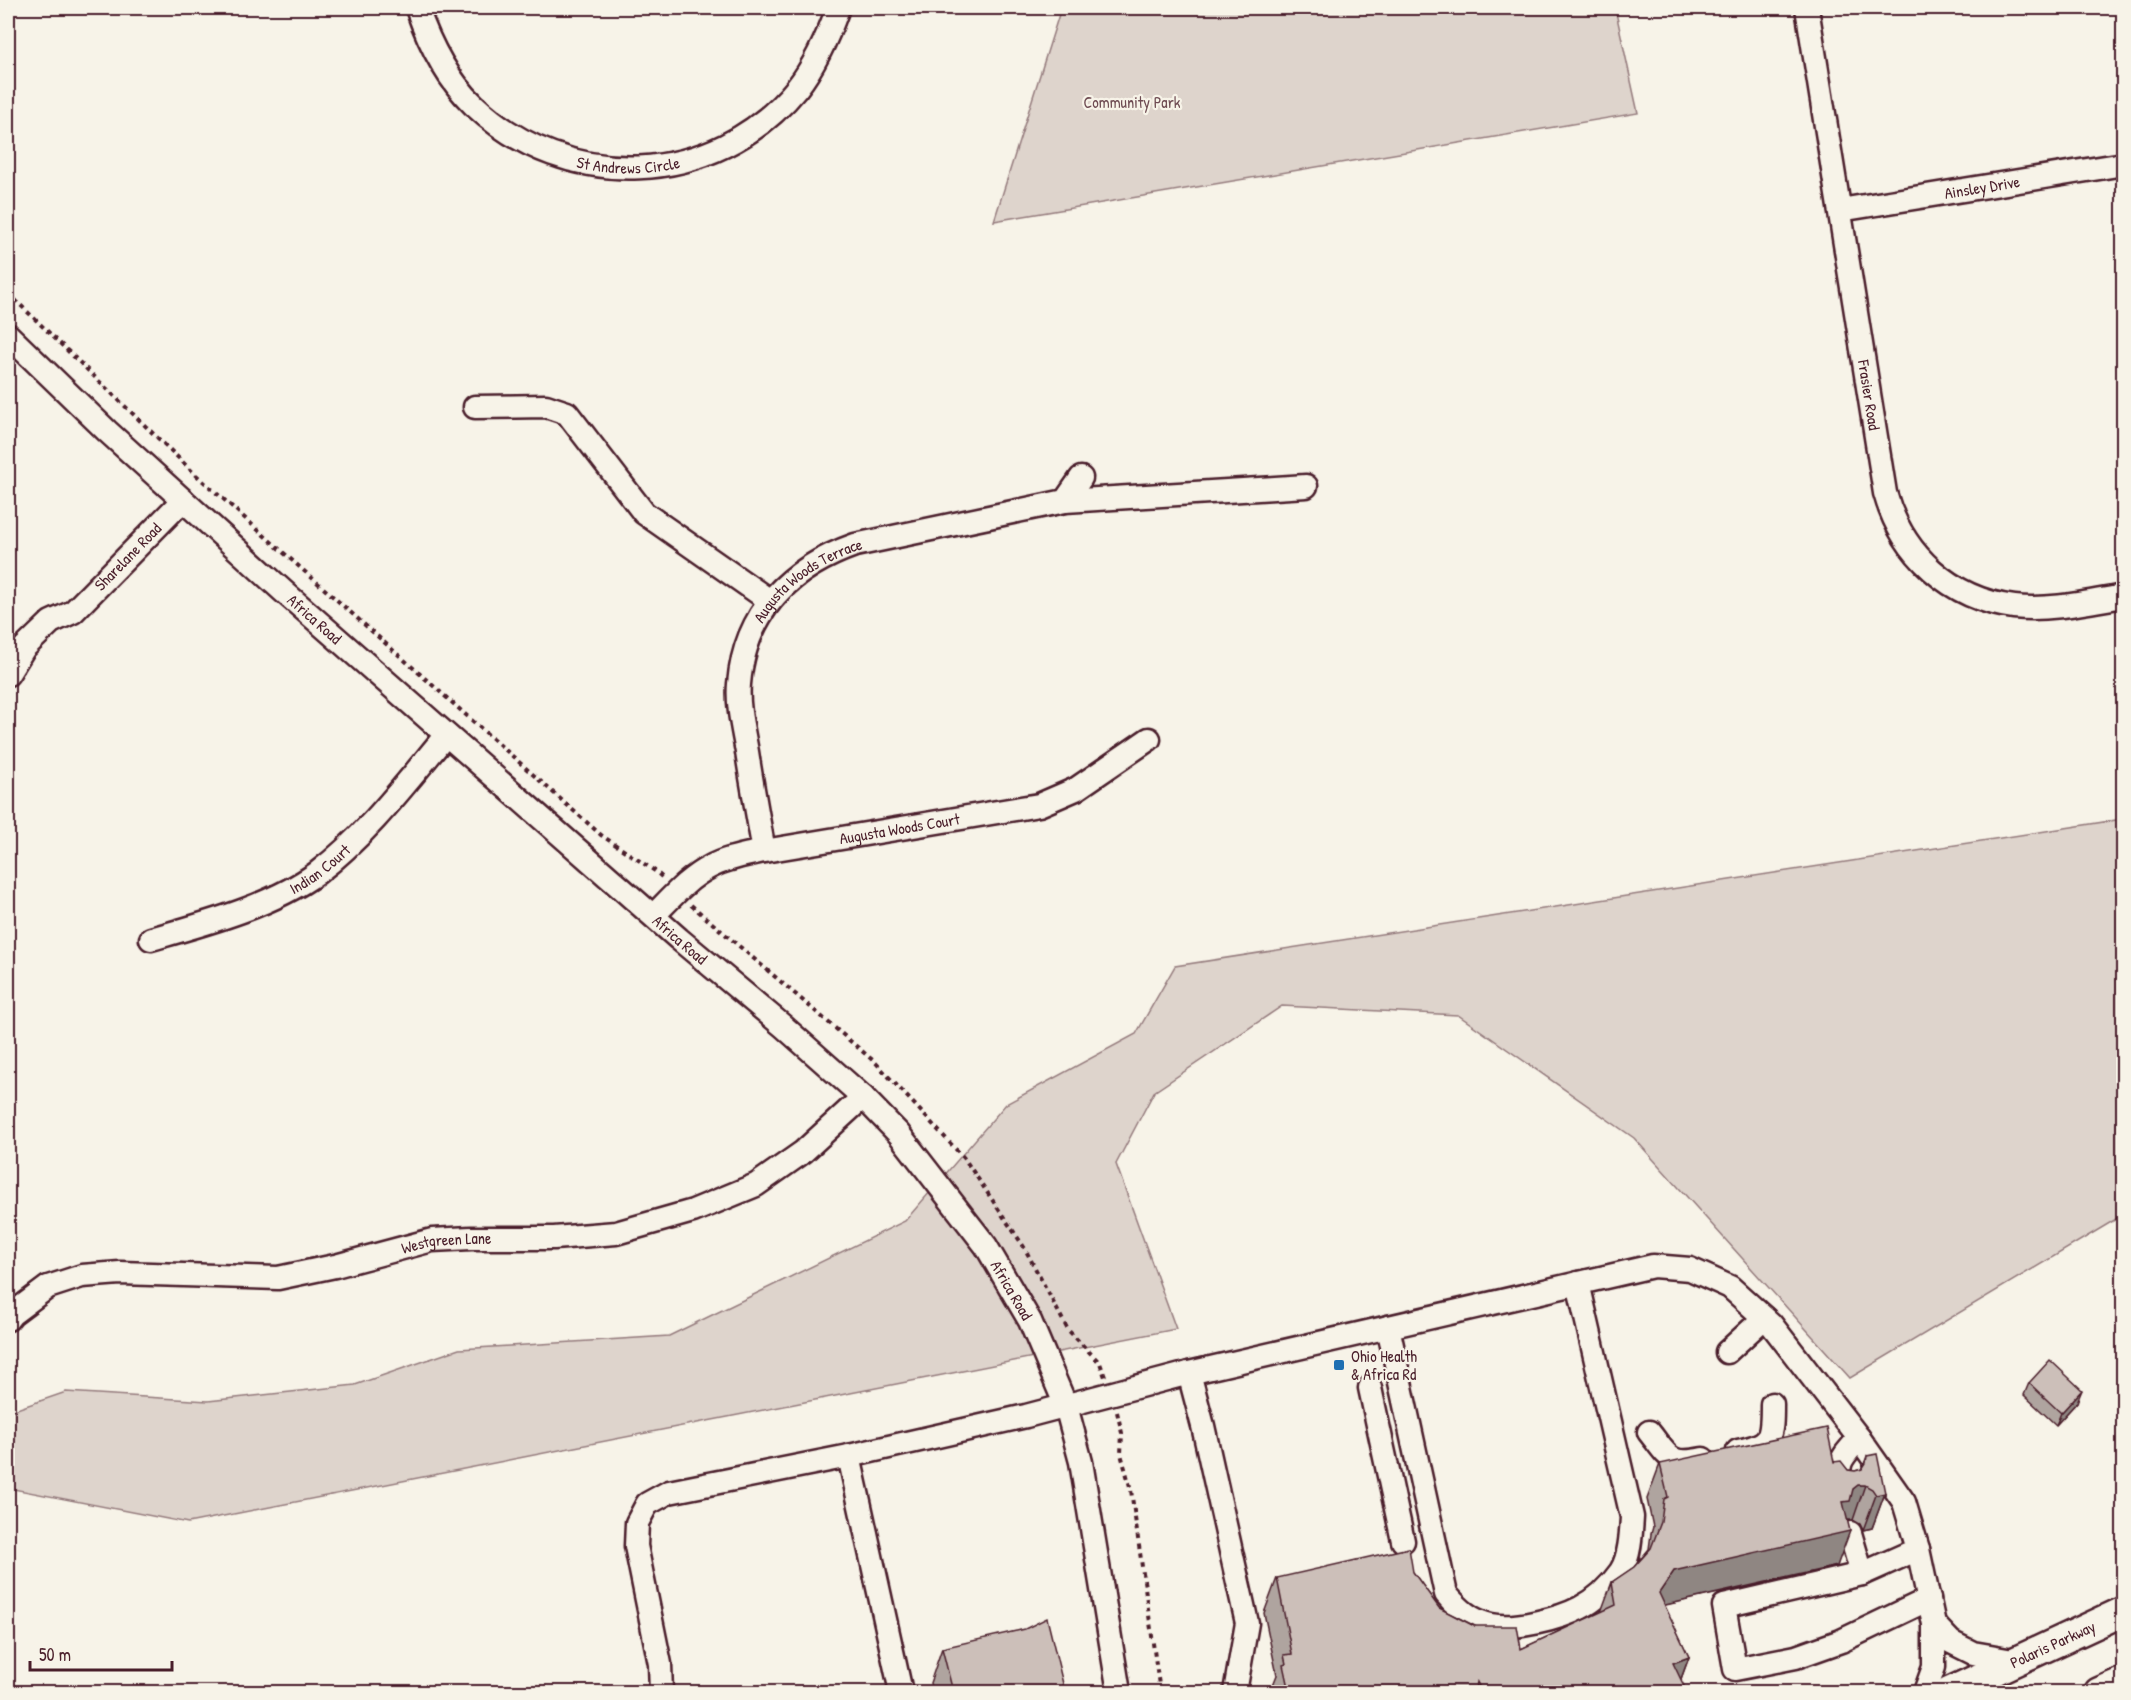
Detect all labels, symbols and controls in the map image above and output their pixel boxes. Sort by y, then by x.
park label: Community Park [1084,91,1181,113]
street label: St Andrews Circle [575,151,682,179]
street label: Ainsley Drive [1943,170,2022,204]
street label: Frasier Road [1853,357,1886,432]
street label: Sharelane Road [89,518,166,595]
street label: Augusta Woods Terrace [748,533,865,626]
street label: Africa Road [283,589,347,649]
street label: Augusta Woods Court [838,807,962,849]
street label: Indian Court [285,839,355,899]
street label: Africa Road [648,910,712,969]
street label: Westgreen Lane [399,1227,492,1259]
street label: Africa Road [986,1256,1038,1324]
place label: Ohio Health & Africa Rd [1351,1345,1417,1385]
marker: Ohio Health & Africa Rd [1332,1358,1346,1372]
street label: Polaris Parkway [2006,1615,2099,1673]
scale bar [30,1634,172,1672]
text: 50 m [39,1642,71,1667]

